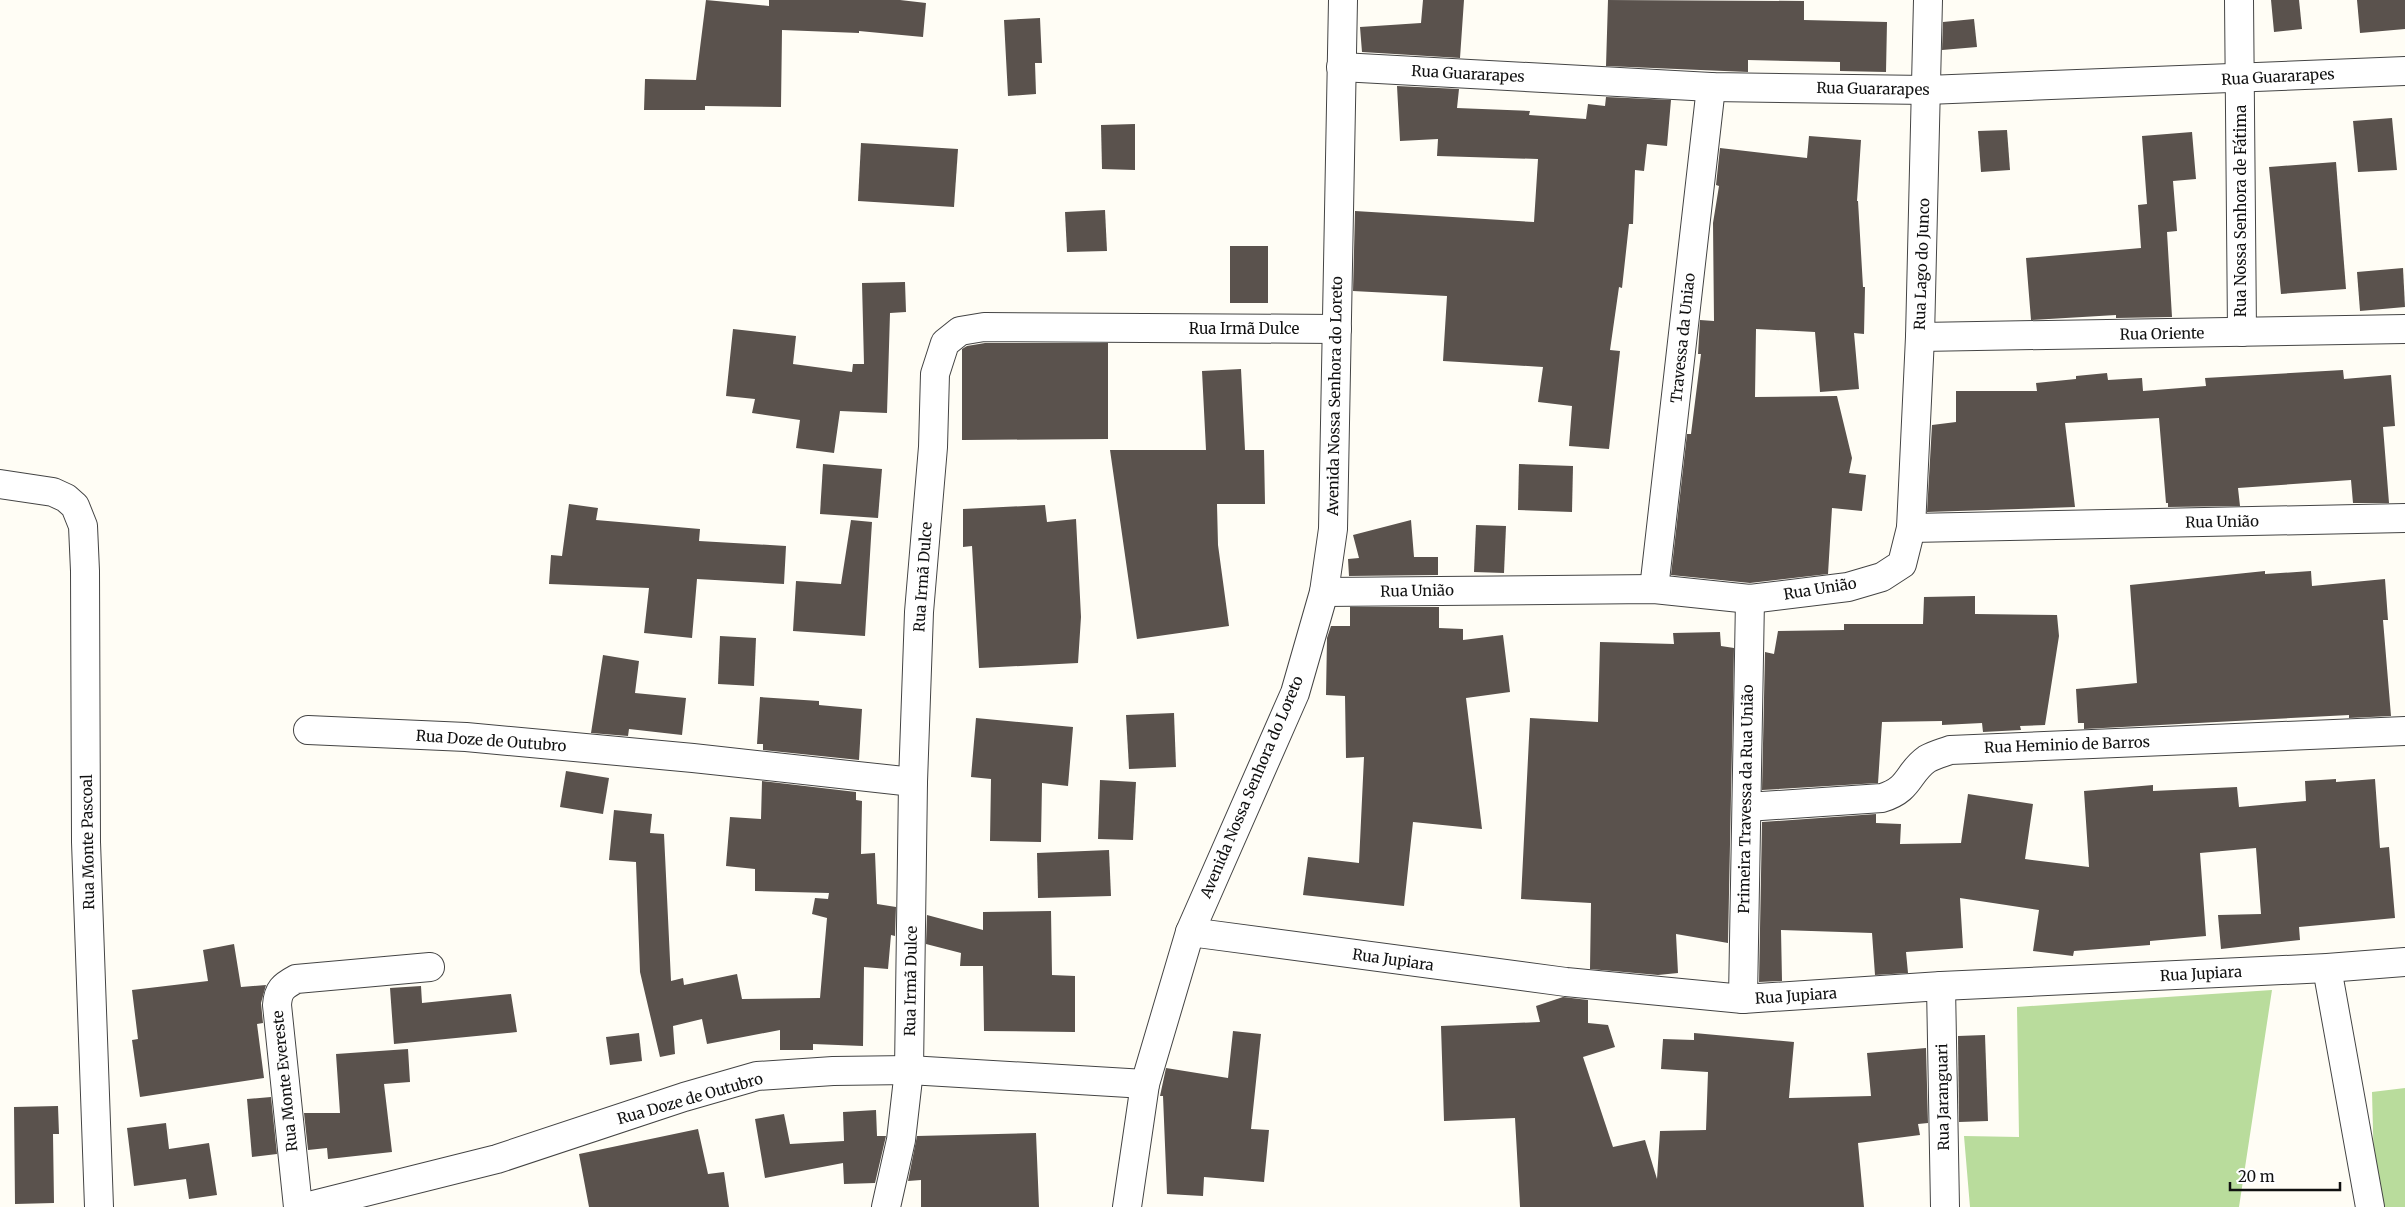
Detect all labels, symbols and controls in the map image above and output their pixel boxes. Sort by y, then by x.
street label: Rua Guararapes [1411,61,1525,86]
street label: Rua Guararapes [2221,64,2335,89]
street label: Rua Guararapes [1816,78,1930,99]
street label: Rua Nossa Senhora de Fátima [2231,105,2250,317]
street label: Rua Lago do Junco [1910,197,1933,330]
street label: Travessa da Uniao [1666,272,1699,404]
street label: Avenida Nossa Senhora do Loreto [1323,276,1346,517]
street label: Rua Irmã Dulce [1189,319,1299,338]
street label: Rua Oriente [2120,323,2205,344]
street label: Rua União [2185,511,2259,532]
street label: Rua Irmã Dulce [909,521,936,633]
street label: Rua União [1782,573,1858,604]
street label: Rua União [1380,580,1454,601]
street label: Avenida Nossa Senhora do Loreto [1196,672,1307,902]
street label: Primeira Travessa da Rua União [1734,684,1757,914]
street label: Rua Doze de Outubro [415,726,567,755]
street label: Rua Heminio de Barros [1984,732,2150,757]
street label: Rua Monte Pascoal [77,774,98,910]
street label: Rua Irmã Dulce [900,925,921,1036]
street label: Rua Jupiara [1351,944,1435,975]
street label: Rua Jupiara [2159,962,2243,985]
street label: Rua Jupiara [1754,983,1838,1008]
street label: Rua Monte Evereste [268,1009,301,1153]
street label: Rua Jaranguari [1932,1043,1953,1151]
street label: Rua Doze de Outubro [615,1069,765,1128]
scale bar [2230,1160,2340,1192]
text: 20 m [2238,1167,2275,1186]

